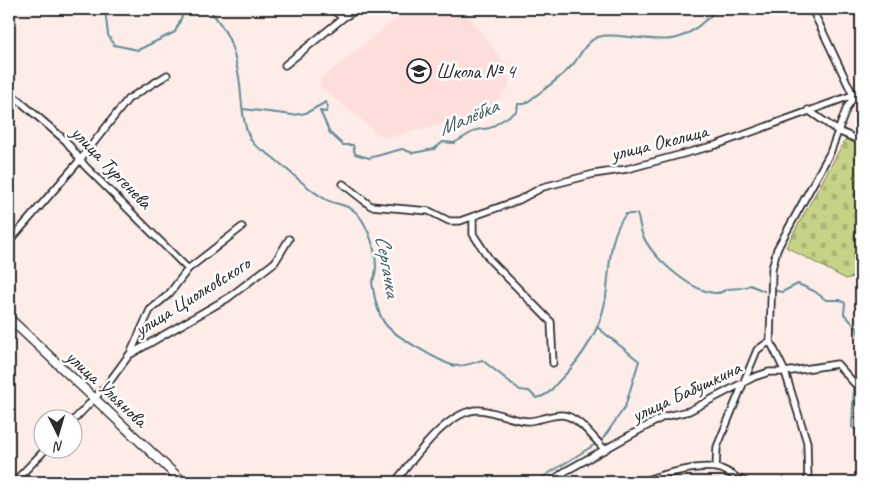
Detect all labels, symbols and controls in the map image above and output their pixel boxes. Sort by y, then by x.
school or university icon: Школа № 4 [406,58,432,84]
place label: Школа № 4 [436,59,517,84]
water label: Малёбка [434,92,504,141]
street label: улица Околица [607,118,712,167]
street label: улица Тургенева [65,120,158,215]
water label: Сергачка [370,233,407,301]
street label: улица Циолковского [129,250,256,342]
street label: улица Ульянова [60,344,154,434]
street label: улица Бабушкина [627,355,746,428]
north arrow [32,408,82,458]
text: N [52,438,64,456]

